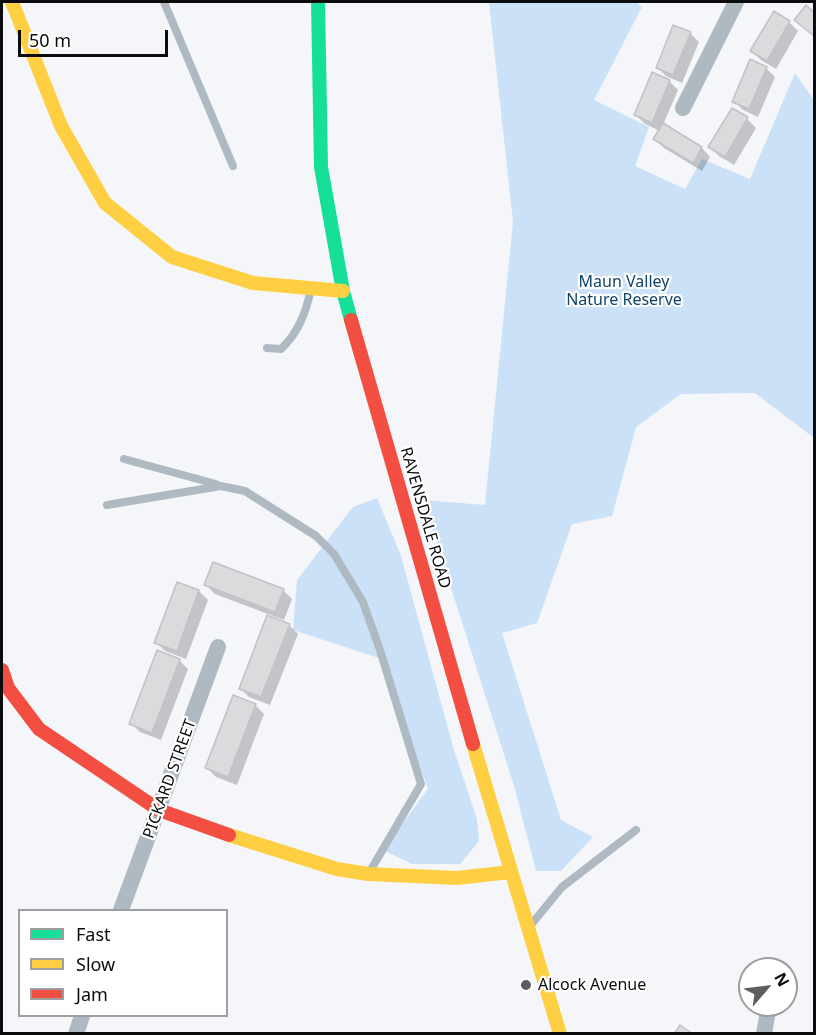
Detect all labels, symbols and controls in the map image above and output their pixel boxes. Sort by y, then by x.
scale bar [21,18,171,56]
text: 50 m [29,28,71,52]
park label: Maun Valley Nature Reserve [566,272,682,310]
street label: RAVENSDALE ROAD [396,445,454,591]
street label: PICKARD STREET [140,717,200,841]
legend [18,909,228,1017]
text: Fast [76,922,111,946]
text: Slow [76,952,115,976]
north arrow [738,957,798,1017]
text: N [769,969,795,990]
place label: Alcock Avenue [538,975,646,995]
marker: Alcock Avenue [519,978,533,992]
text: Jam [76,982,108,1006]

